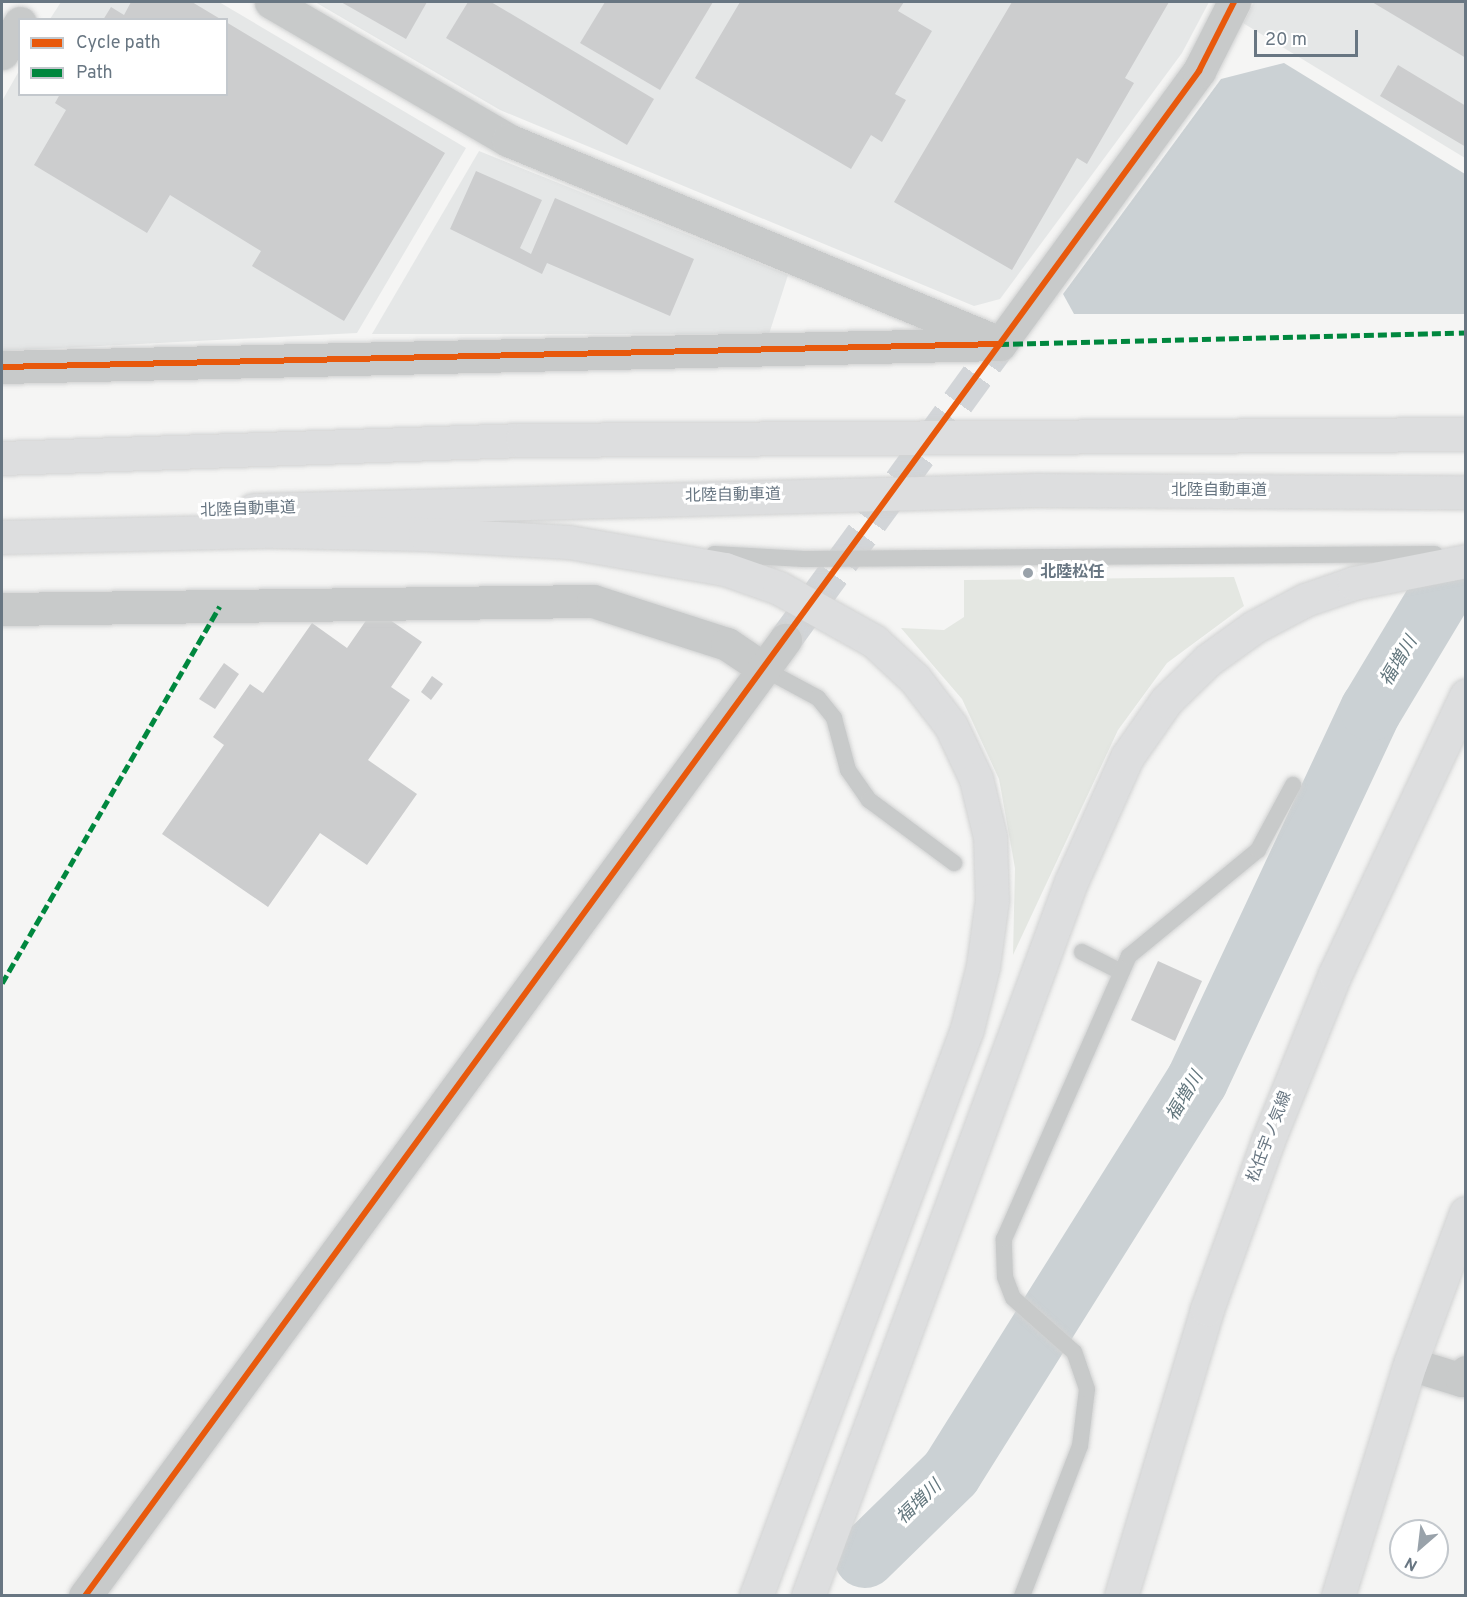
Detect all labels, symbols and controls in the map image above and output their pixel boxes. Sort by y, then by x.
legend [18,18,228,96]
scale bar [1257,18,1360,56]
text: 20 m [1265,29,1307,52]
text: Cycle path [76,32,161,55]
text: Path [76,62,113,85]
street label: 北陸自動車道 [1171,481,1267,501]
street label: 北陸自動車道 [685,486,781,506]
street label: 北陸自動車道 [200,499,296,521]
place label: 北陸松任 [1040,563,1104,583]
marker: 北陸松任 [1021,566,1035,580]
water label: 福増川 [1377,633,1423,691]
water label: 福増川 [1163,1068,1209,1126]
street label: 松任宇ノ気線 [1244,1089,1296,1185]
water label: 福増川 [893,1476,947,1530]
north arrow [1389,1519,1449,1579]
text: N [1402,1552,1421,1575]

